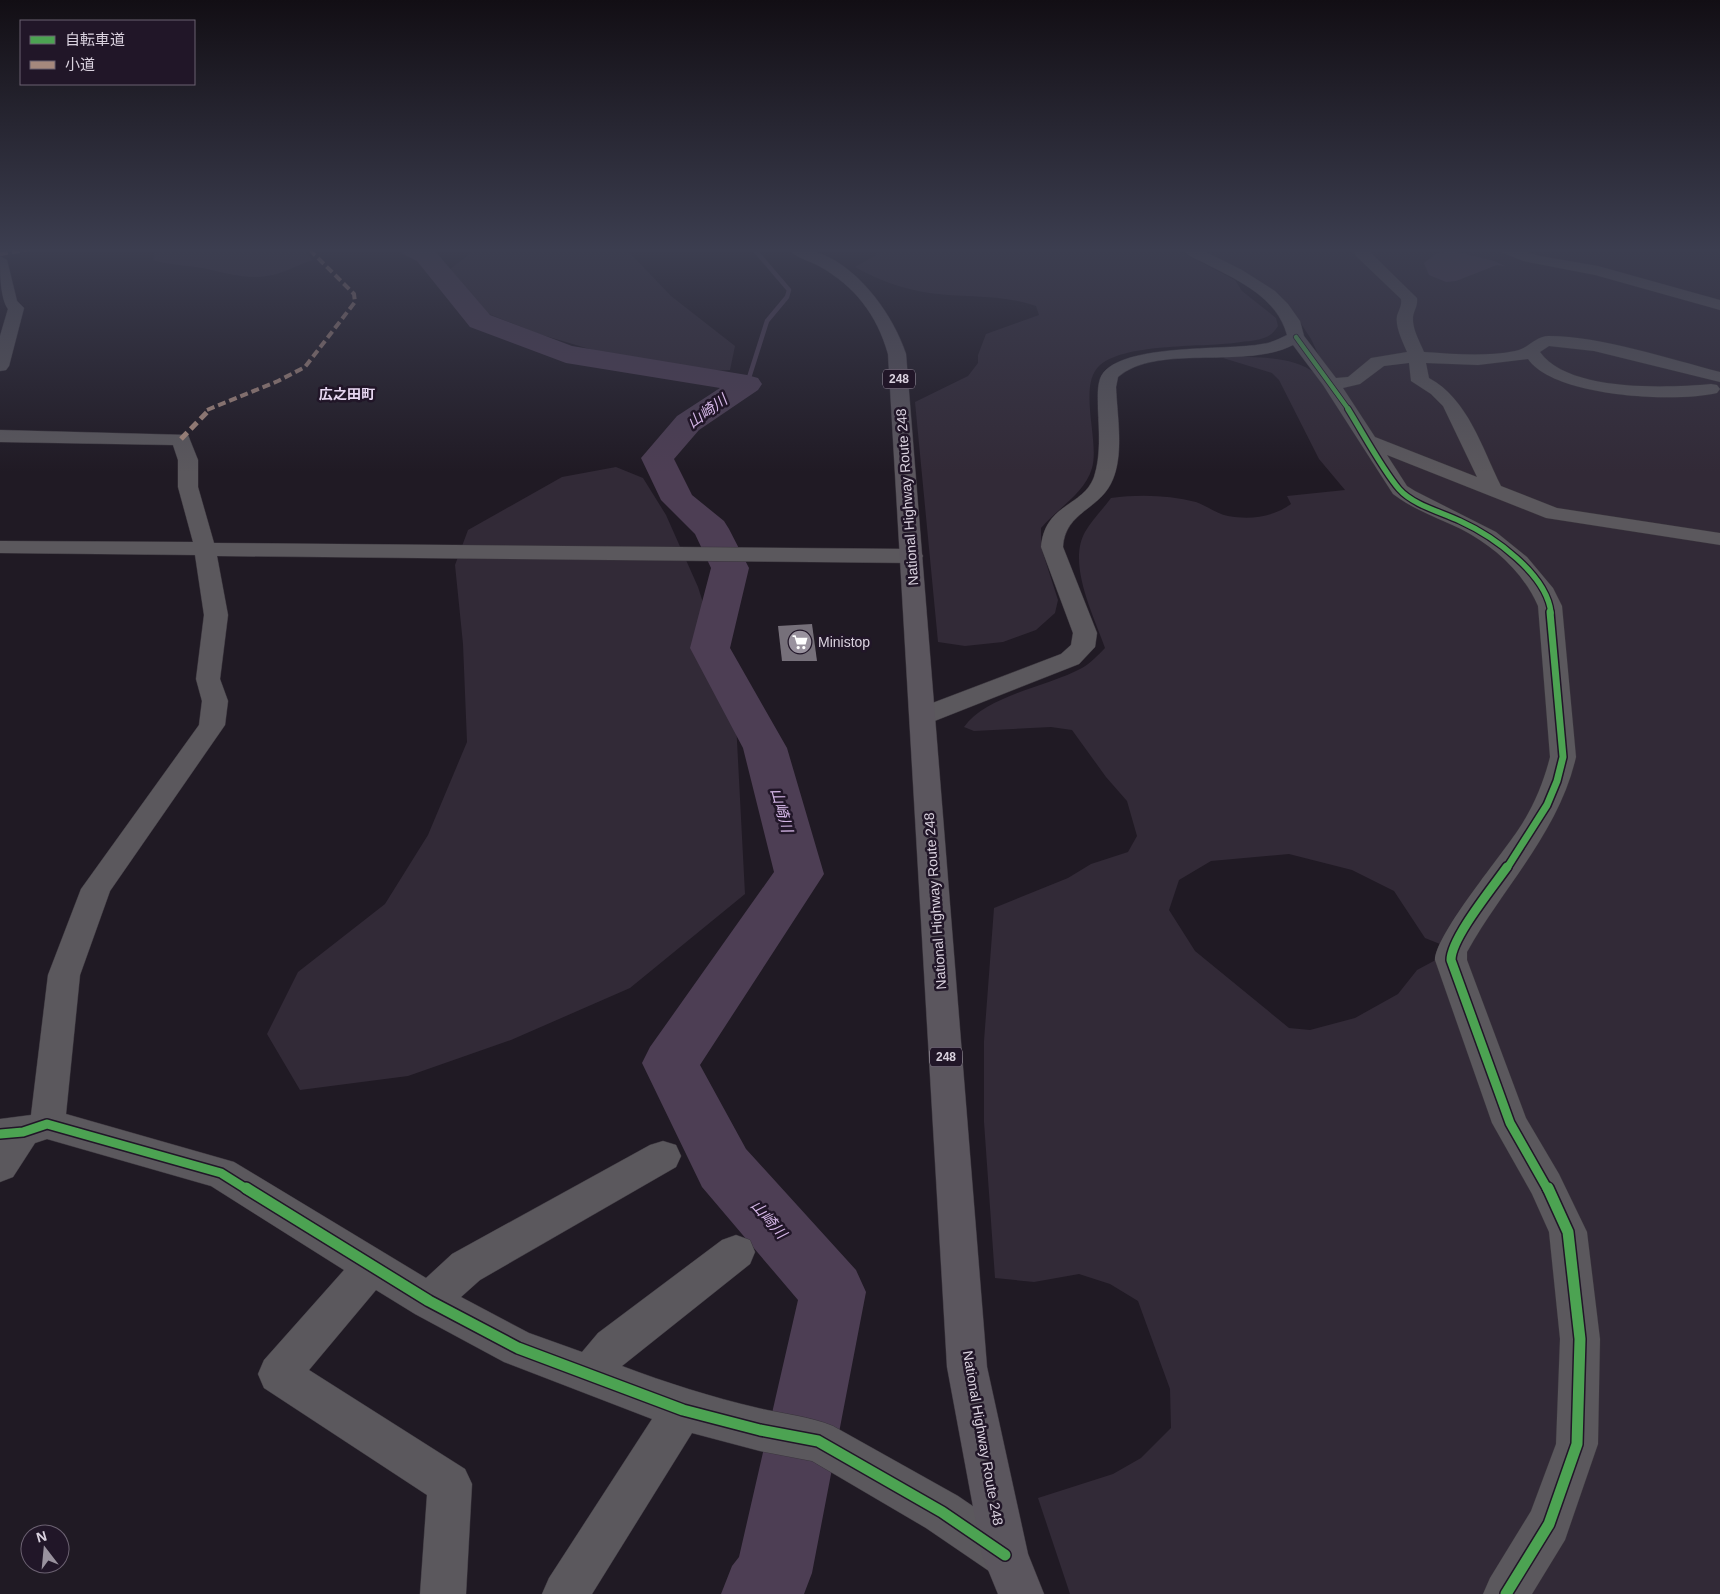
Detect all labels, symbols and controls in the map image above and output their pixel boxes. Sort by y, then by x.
legend [20,20,195,85]
text: 自転車道 [65,31,125,48]
text: 小道 [65,56,95,73]
road number: 248 [883,369,915,388]
district label: 広之田町 [319,386,375,402]
water label: 山崎川 [684,390,732,431]
street label: National Highway Route 248 [893,408,921,586]
supermarket icon: Ministop [787,629,813,655]
place label: Ministop [818,634,870,650]
water label: 山崎川 [768,786,797,836]
street label: National Highway Route 248 [921,812,949,990]
road number: 248 [930,1048,962,1066]
water label: 山崎川 [748,1196,791,1243]
street label: National Highway Route 248 [960,1349,1006,1527]
north arrow [20,1524,70,1574]
text: N [34,1527,48,1546]

